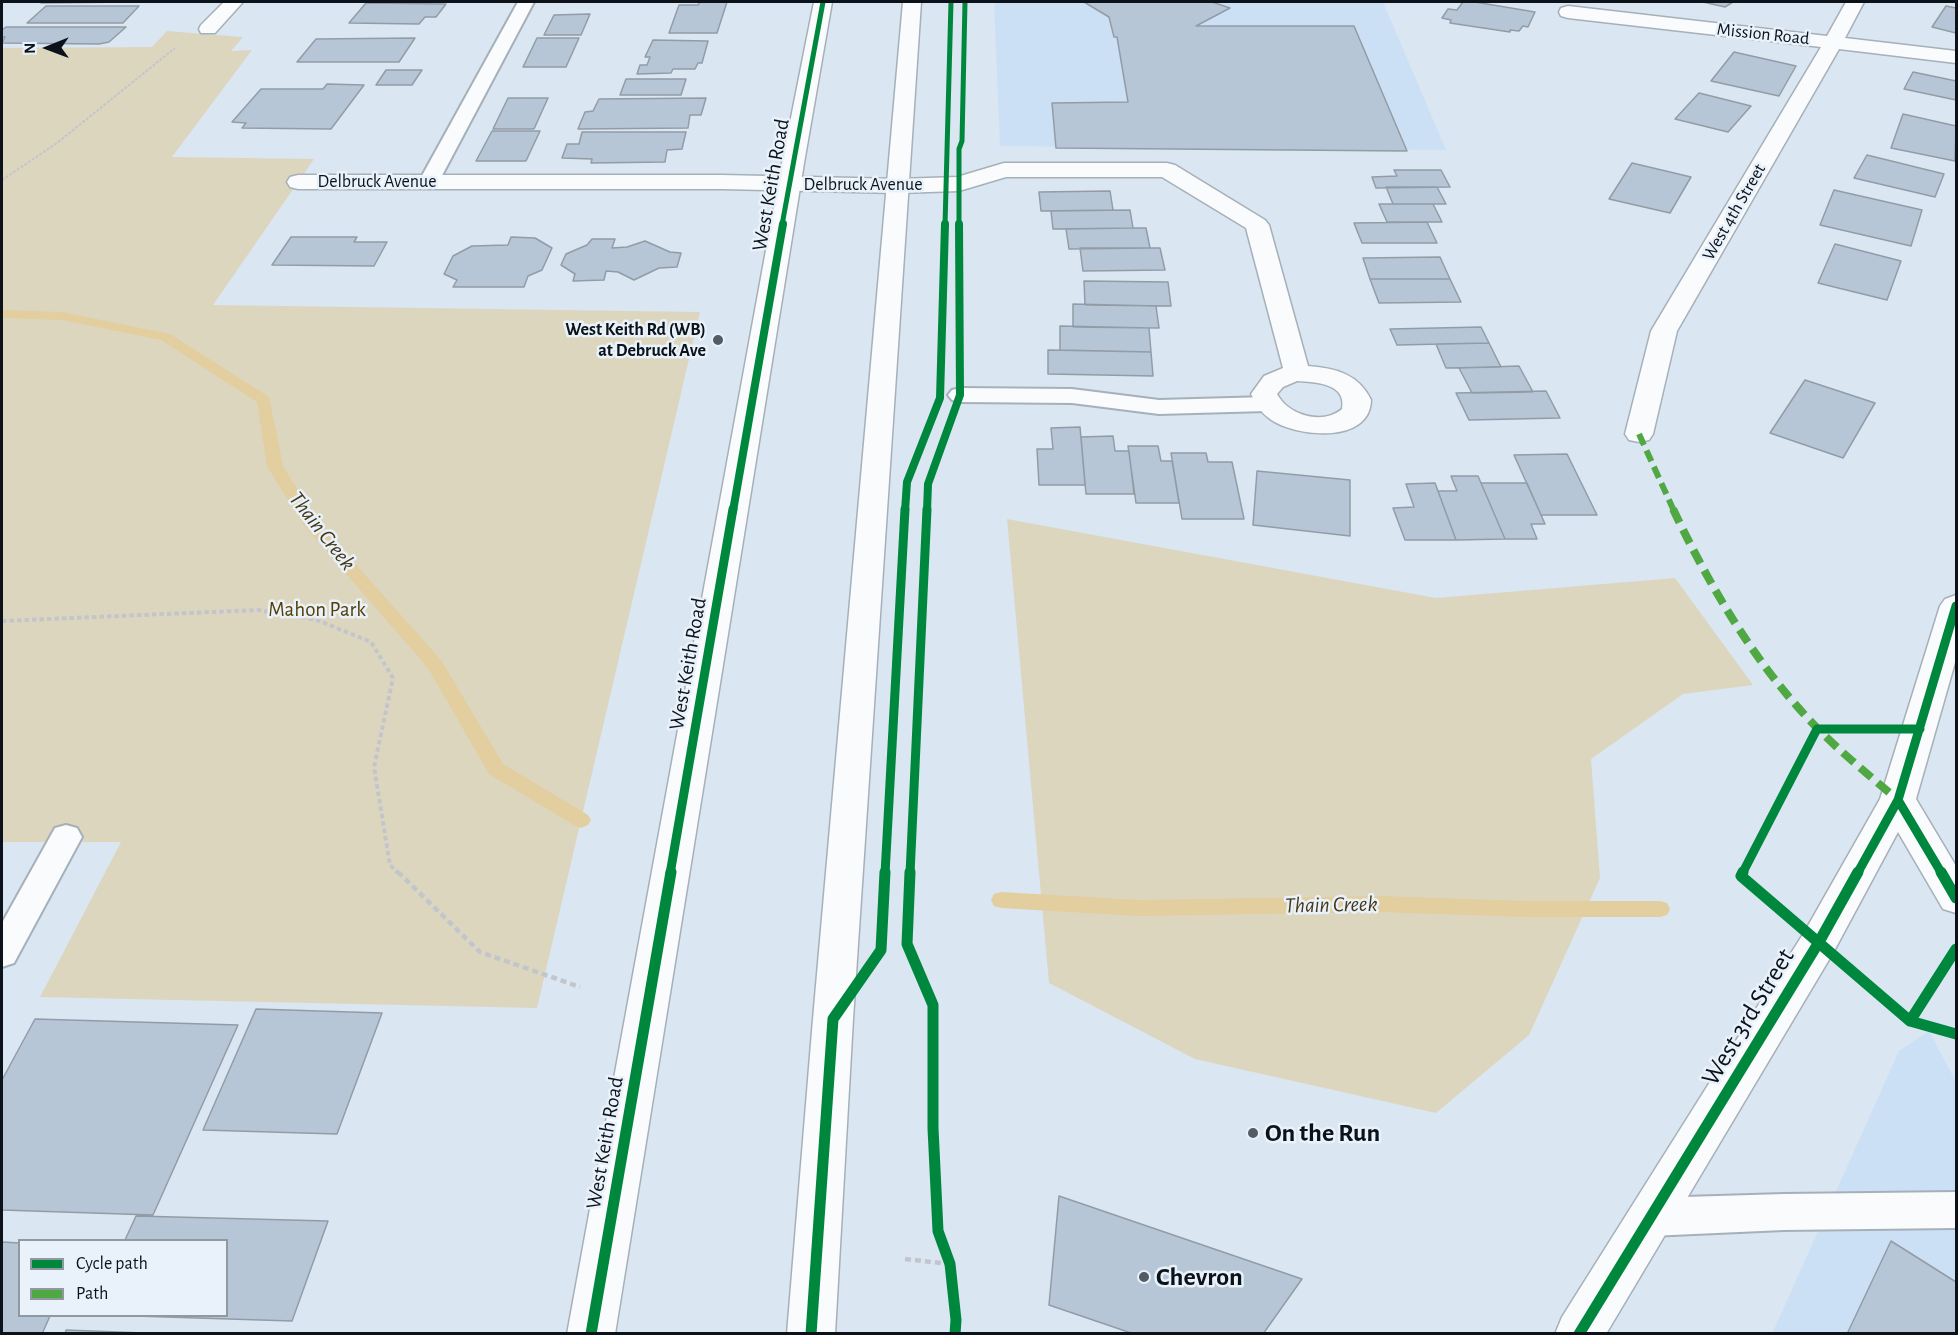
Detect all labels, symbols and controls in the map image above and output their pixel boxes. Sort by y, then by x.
north arrow [18,18,78,78]
street label: Mission Road [1716,18,1810,50]
text: N [22,43,38,54]
street label: West Keith Road [747,117,795,253]
street label: West 4th Street [1698,160,1770,264]
street label: Delbruck Avenue [318,171,436,193]
street label: Delbruck Avenue [804,174,922,196]
place label: West Keith Rd (WB) at Debruck Ave [565,319,706,362]
marker: West Keith Rd (WB) at Debruck Ave [711,333,725,347]
water label: Thain Creek [283,486,361,576]
street label: West Keith Road [664,596,712,732]
park label: Mahon Park [268,597,366,623]
water label: Thain Creek [1284,891,1378,919]
street label: West 3rd Street [1695,943,1801,1091]
street label: West Keith Road [581,1075,629,1211]
place label: On the Run [1265,1117,1380,1149]
marker: On the Run [1246,1126,1260,1140]
legend [18,1239,228,1317]
text: Cycle path [76,1255,148,1273]
place label: Chevron [1156,1261,1243,1293]
marker: Chevron [1137,1270,1151,1284]
text: Path [76,1285,108,1303]

